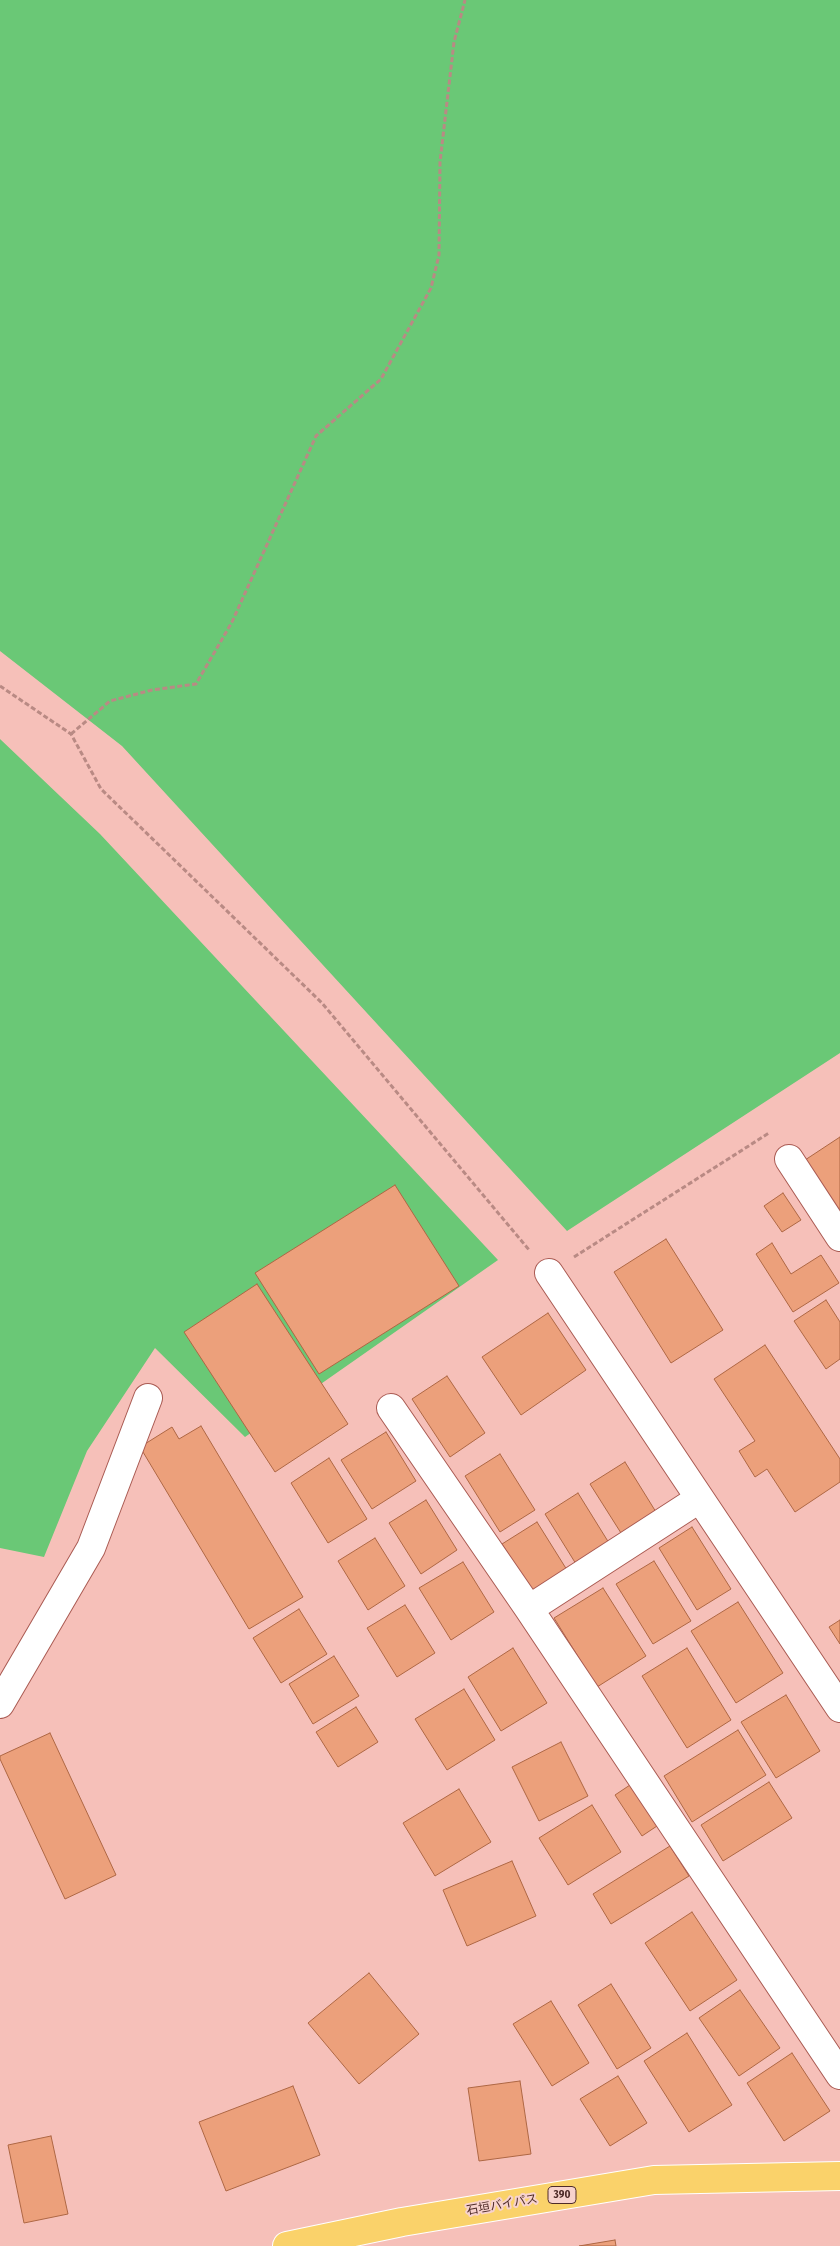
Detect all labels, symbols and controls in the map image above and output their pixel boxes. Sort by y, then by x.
road number: 390 [548,2186,576,2204]
street label: 石垣バイパス [465,2192,539,2218]

